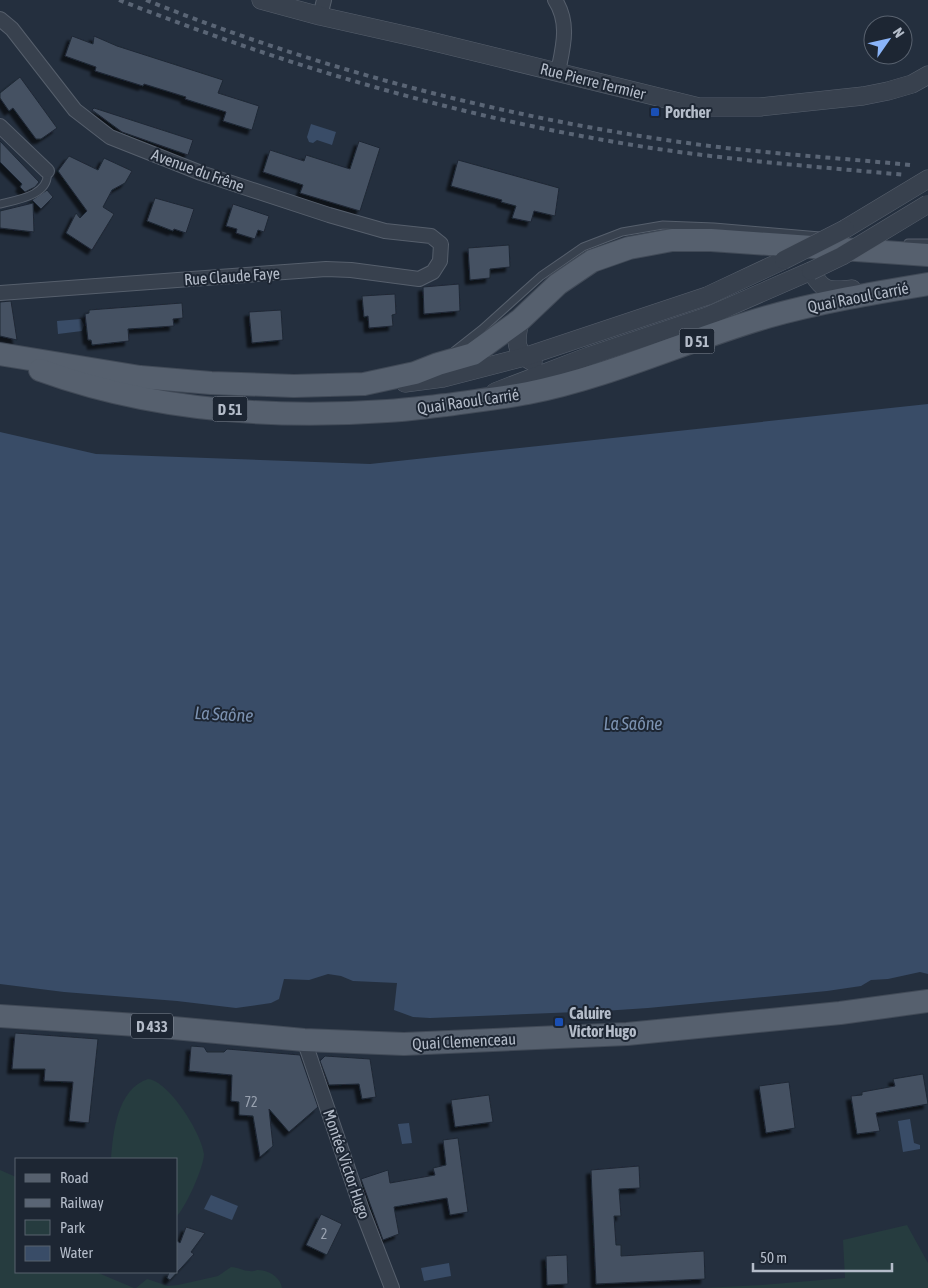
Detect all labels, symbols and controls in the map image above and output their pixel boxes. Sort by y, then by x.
north arrow [863,15,913,65]
text: N [890,25,908,41]
street label: Rue Pierre Termier [539,59,648,103]
place label: Porcher [665,103,711,121]
marker: Porcher [649,106,661,118]
street label: Avenue du Frêne [149,145,247,195]
street label: Rue Claude Faye [183,264,281,289]
street label: Quai Raoul Carrié [806,278,910,316]
road number: D 51 [680,328,714,354]
street label: Quai Raoul Carrié [416,385,520,417]
road number: D 51 [212,396,248,422]
water label: La Saône [194,702,254,726]
water label: La Saône [603,713,663,734]
place label: Caluire Victor Hugo [568,1004,637,1040]
road number: D 433 [131,1014,173,1038]
marker: Caluire Victor Hugo [553,1016,565,1028]
street label: Quai Clemenceau [412,1029,516,1053]
house number: 72 [244,1094,258,1110]
street label: Montée Victor Hugo [319,1107,374,1221]
legend [15,1158,178,1273]
text: Road [60,1169,89,1186]
text: Railway [60,1194,104,1211]
text: Park [60,1219,85,1236]
house number: 2 [321,1226,327,1242]
scale bar [753,1240,892,1272]
text: Water [60,1244,93,1261]
text: 50 m [760,1249,787,1266]

